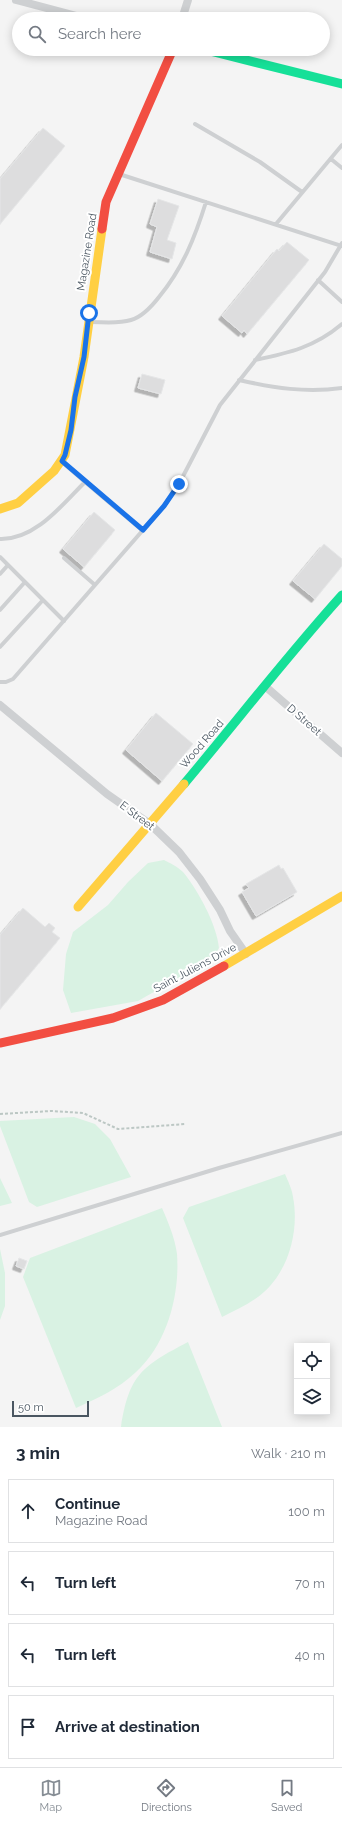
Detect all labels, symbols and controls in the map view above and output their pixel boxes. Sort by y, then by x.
search box [12,12,330,56]
icon: search [26,23,48,45]
text: Search here [58,25,141,43]
street label: Magazine Road [74,212,100,292]
route start [80,304,98,322]
route end [170,475,188,493]
street label: D Street [284,702,324,739]
street label: Wood Road [177,717,227,771]
street label: E Street [117,799,157,833]
street label: Saint Juliens Drive [151,940,239,995]
map controls [294,1343,330,1415]
button: locate [294,1343,330,1379]
button: layers [294,1379,330,1415]
scale bar [12,1399,89,1418]
text: 50 m [18,1401,44,1414]
text: 3 min [16,1443,60,1463]
text: Walk · 210 m [251,1446,326,1461]
text: Continue [55,1495,120,1513]
icon: ahead [17,1500,39,1522]
text: 100 m [288,1504,325,1519]
text: Magazine Road [55,1513,147,1528]
icon: left [17,1572,39,1594]
text: Turn left [55,1574,116,1592]
text: 70 m [295,1576,325,1591]
icon: left [17,1644,39,1666]
text: Turn left [55,1646,116,1664]
text: 40 m [295,1648,325,1663]
icon: arrive [17,1716,39,1738]
text: Arrive at destination [55,1718,200,1736]
tab: Map [40,1777,62,1814]
tab: Directions [141,1777,192,1814]
tab: Saved [271,1777,302,1814]

